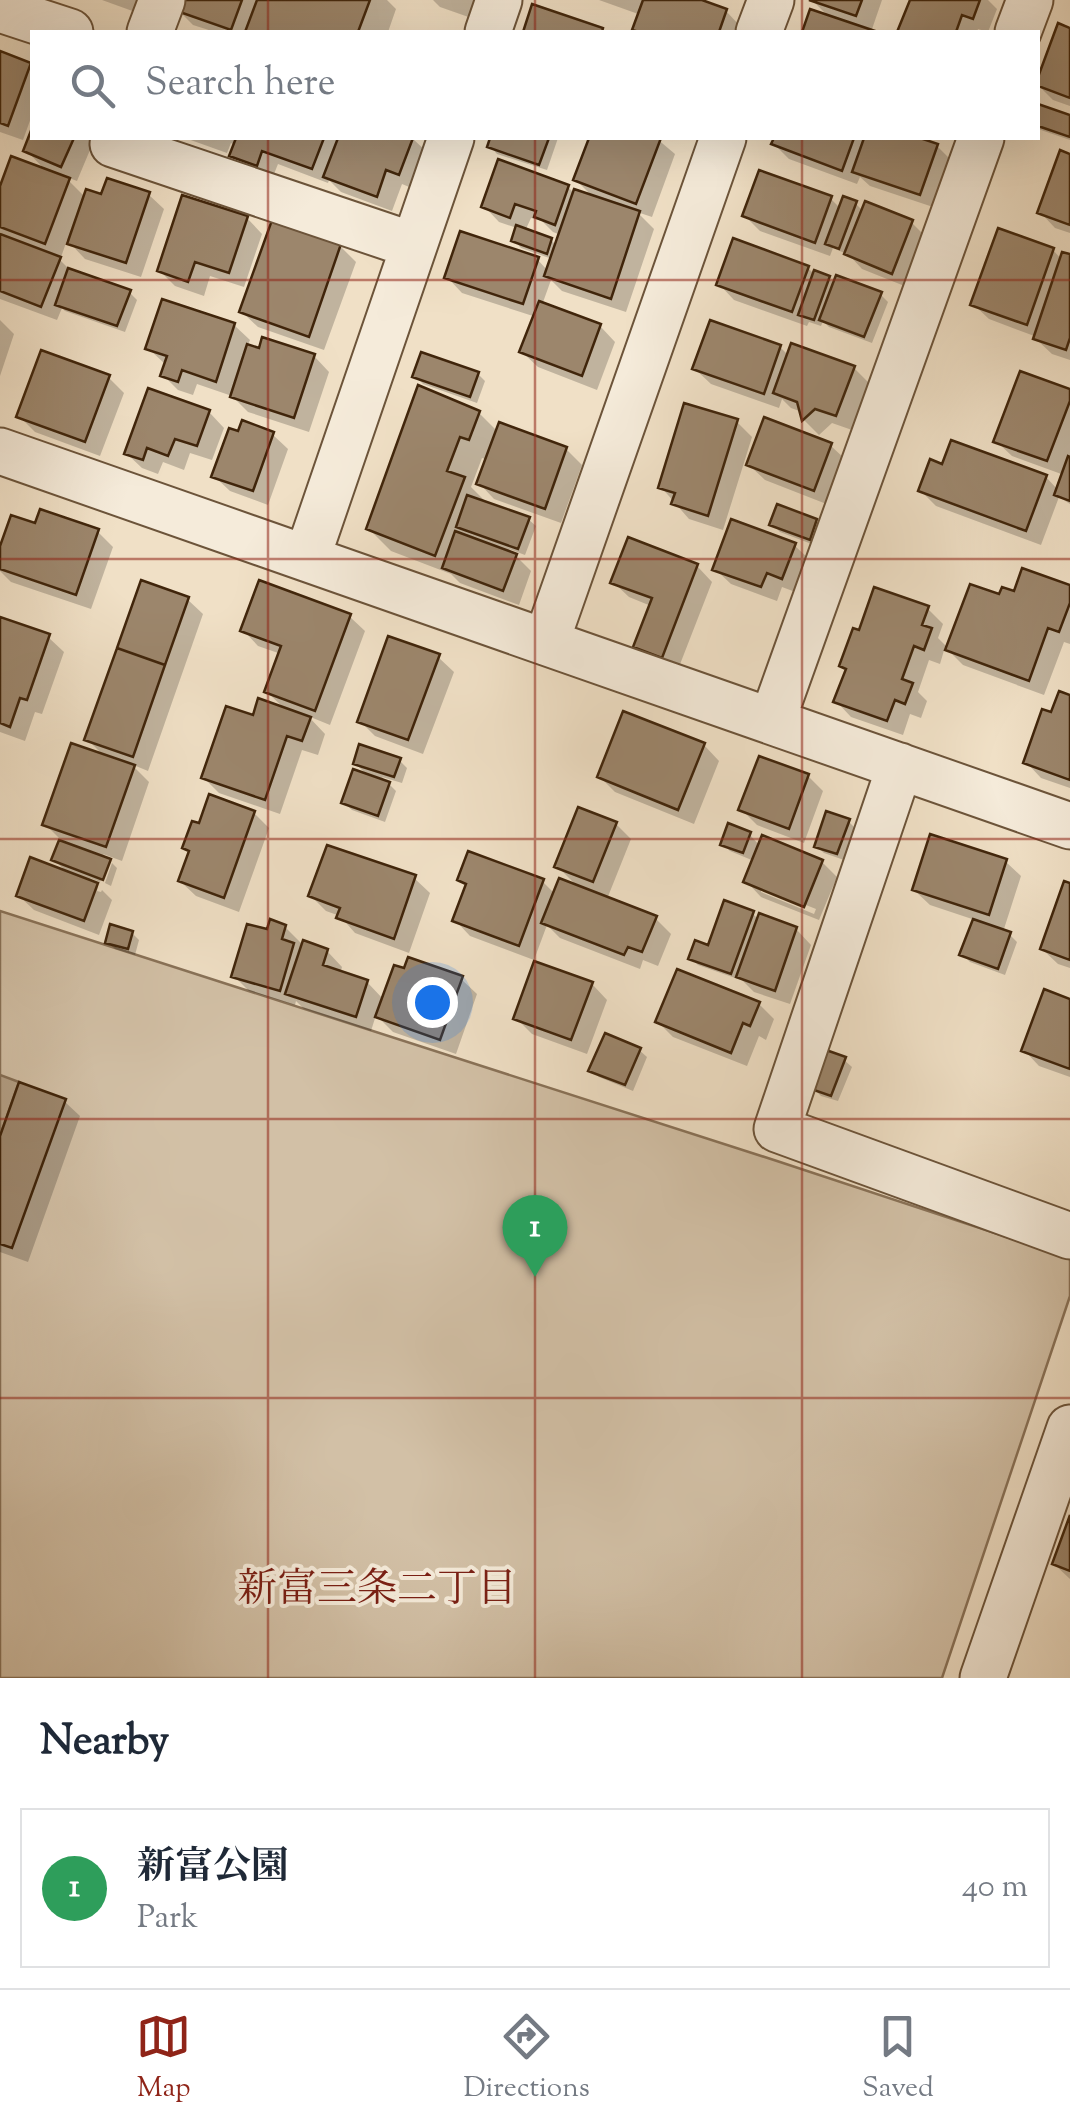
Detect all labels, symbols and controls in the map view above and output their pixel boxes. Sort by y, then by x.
search box [30,30,1040,140]
icon: search [65,58,120,113]
text: Search here [145,58,336,112]
your location [407,977,458,1028]
pin: 1 [502,1194,568,1277]
district label: 新富三条二丁目 [237,1563,517,1620]
text: Nearby [40,1713,169,1773]
text: 新富公園 [137,1842,289,1896]
text: 1 [69,1865,80,1911]
text: 40 m [962,1865,1028,1911]
text: Park [137,1896,198,1942]
tab: Map [136,2009,191,2109]
tab: Directions [463,2009,590,2109]
tab: Saved [862,2009,934,2109]

